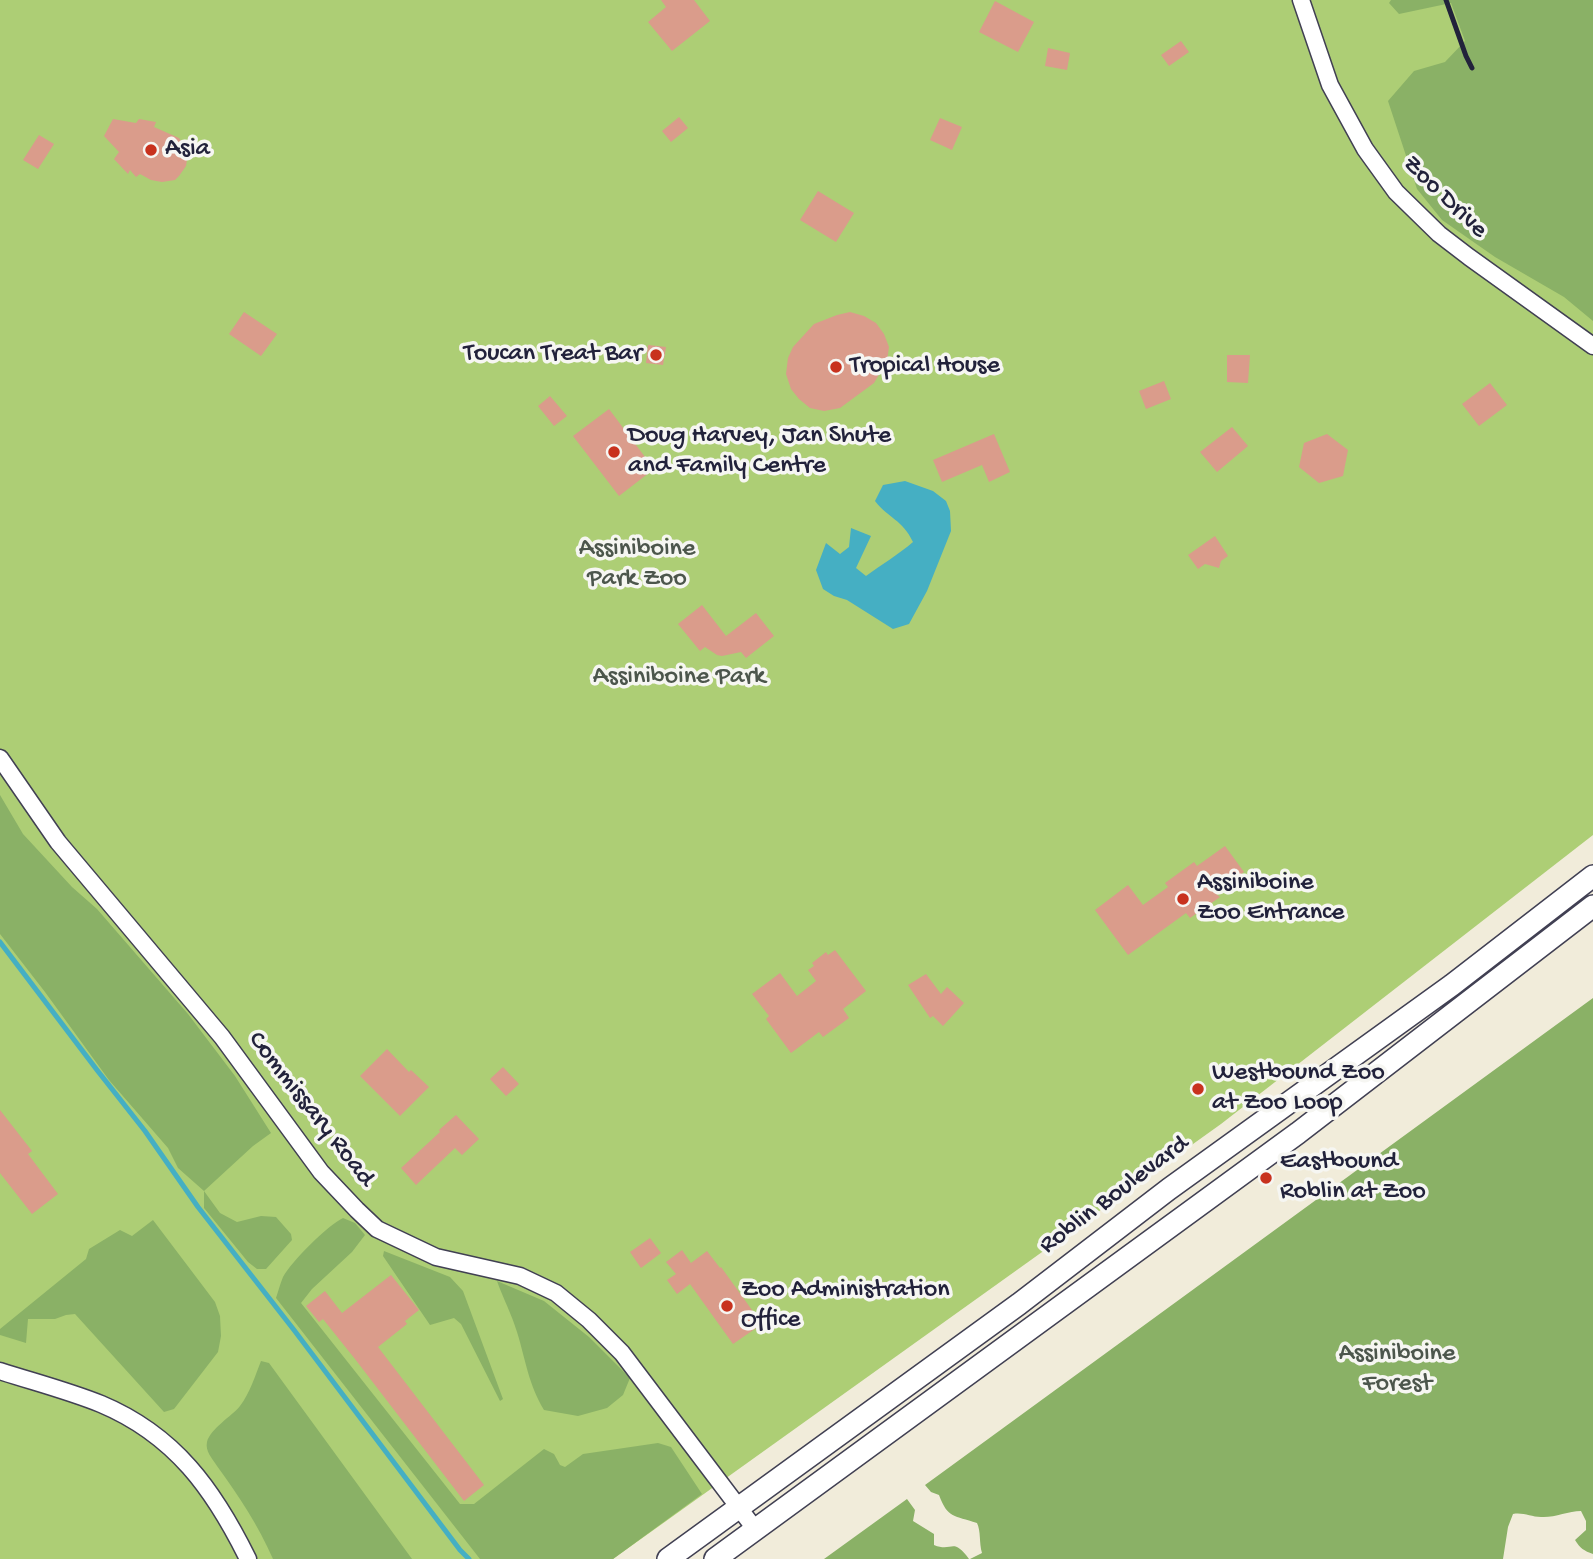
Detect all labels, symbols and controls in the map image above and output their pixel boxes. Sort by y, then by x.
place label: Asia [165,134,210,166]
marker: Asia [143,142,159,158]
street label: Zoo Drive [1395,150,1493,246]
place label: Toucan Treat Bar [464,339,642,371]
marker: Toucan Treat Bar [648,347,664,363]
place label: Tropical House [850,351,1000,383]
marker: Tropical House [828,359,844,375]
place label: Doug Harvey, Jan Shute and Family Centre [628,421,891,482]
marker: Doug Harvey, Jan Shute and Family Centre [606,444,622,460]
park label: Assiniboine Park Zoo [579,534,695,596]
park label: Assiniboine Park [593,662,765,694]
place label: Assiniboine Zoo Entrance [1197,868,1344,930]
marker: Assiniboine Zoo Entrance [1175,891,1191,907]
street label: Commissary Road [240,1026,380,1194]
place label: Westbound Zoo at Zoo Loop [1212,1058,1385,1120]
marker: Westbound Zoo at Zoo Loop [1190,1081,1206,1097]
street label: Roblin Boulevard [1034,1130,1196,1262]
place label: Eastbound Roblin at Zoo [1280,1147,1426,1208]
marker: Eastbound Roblin at Zoo [1258,1170,1274,1186]
place label: Zoo Administration Office [741,1275,950,1336]
marker: Zoo Administration Office [719,1298,735,1314]
park label: Assiniboine Forest [1339,1339,1455,1400]

